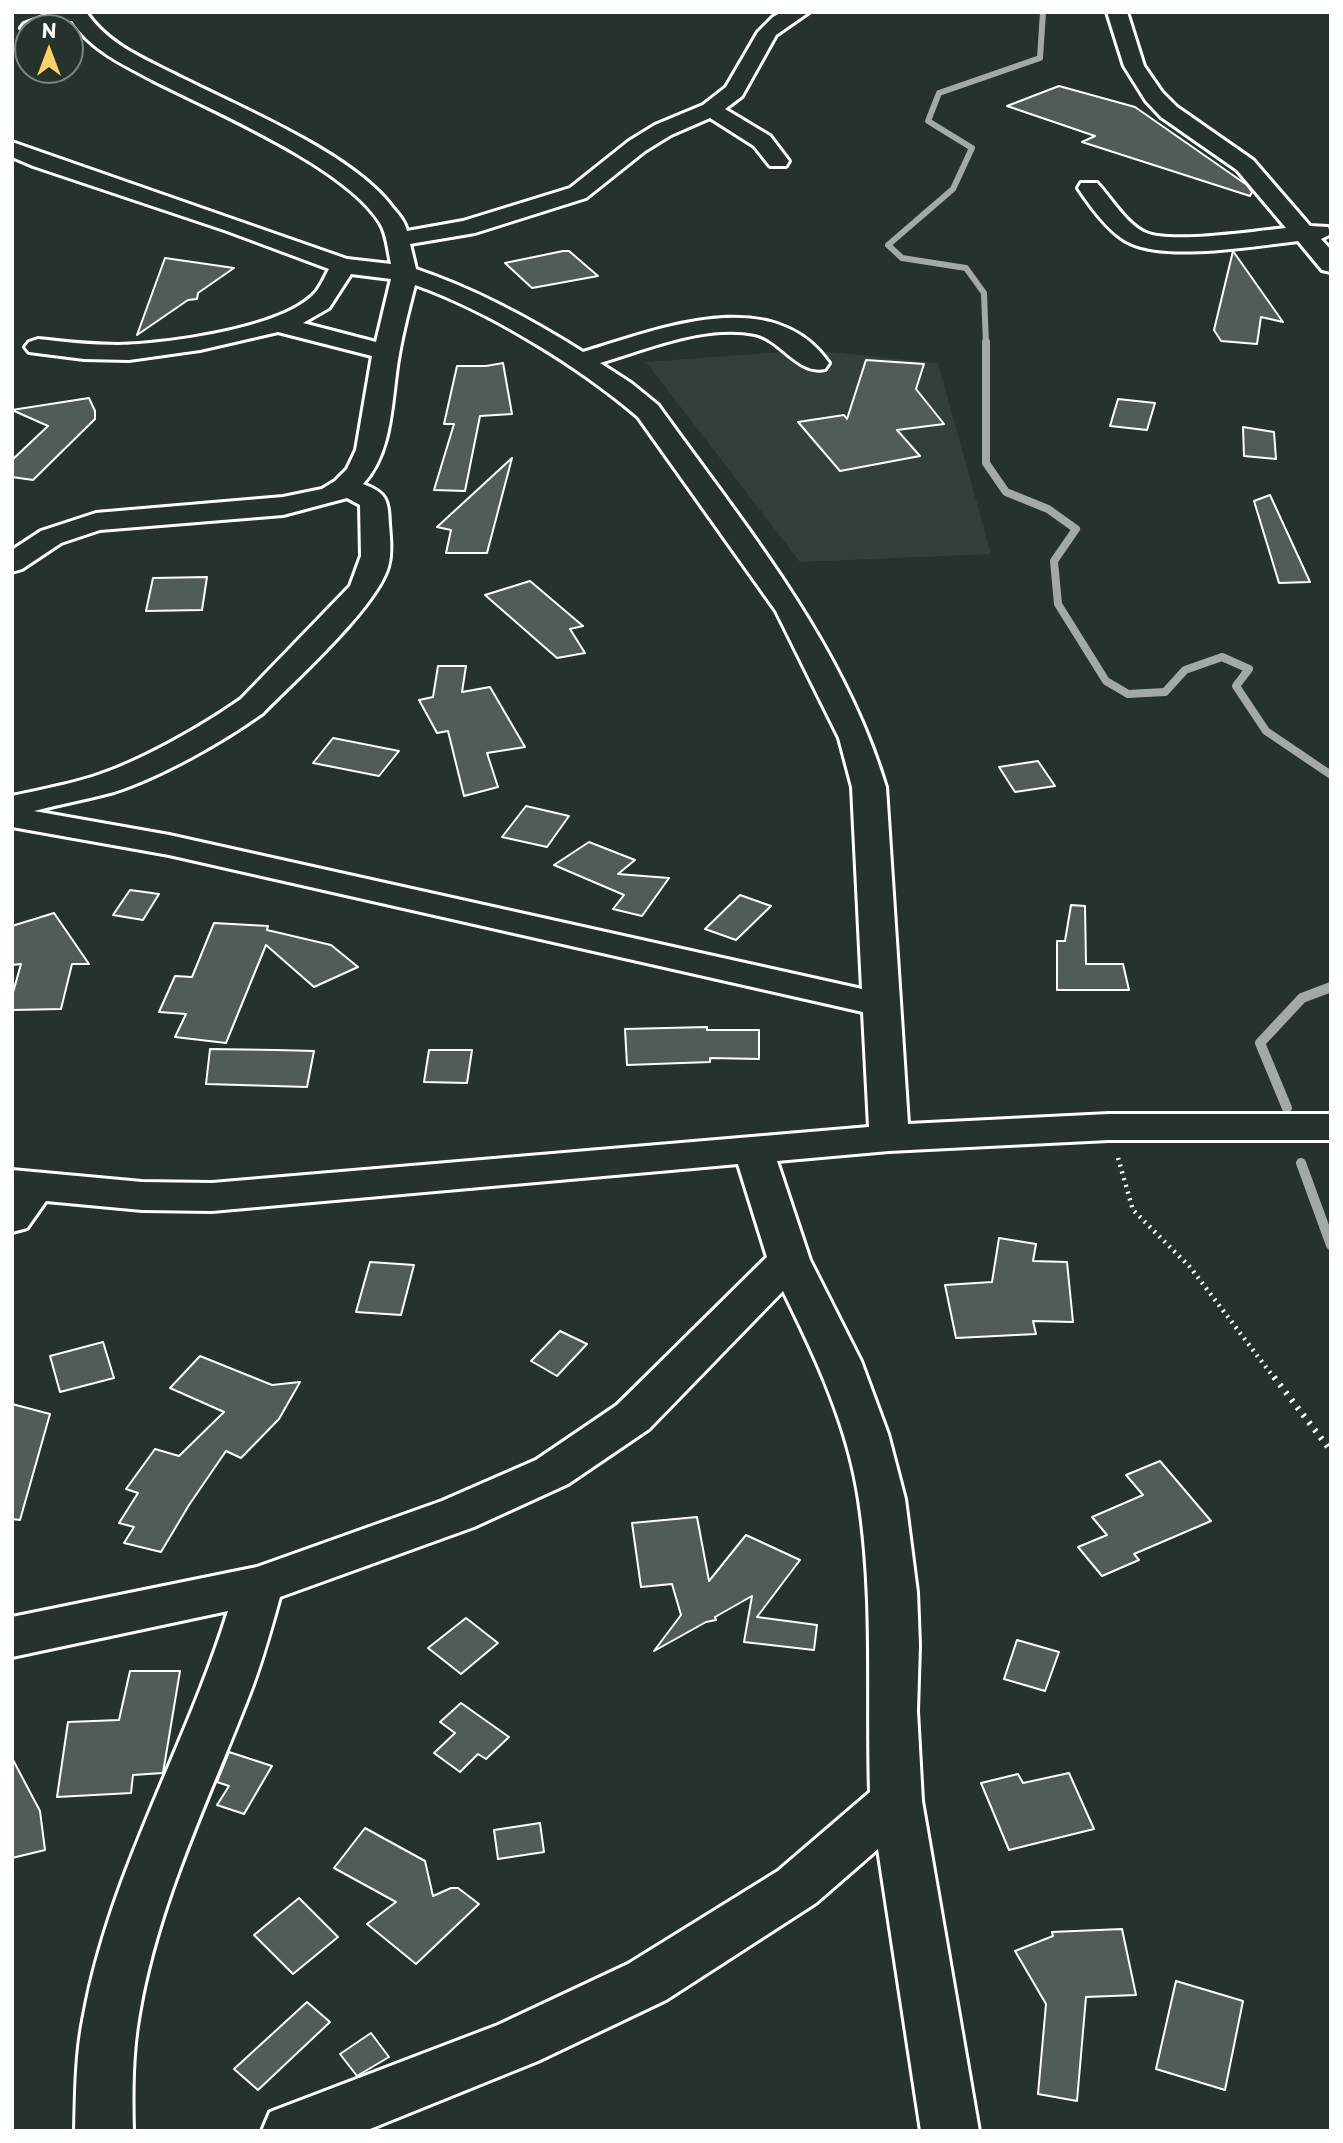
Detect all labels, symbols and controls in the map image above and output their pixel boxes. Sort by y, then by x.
north arrow [14,14,84,84]
text: N [41,16,57,44]

